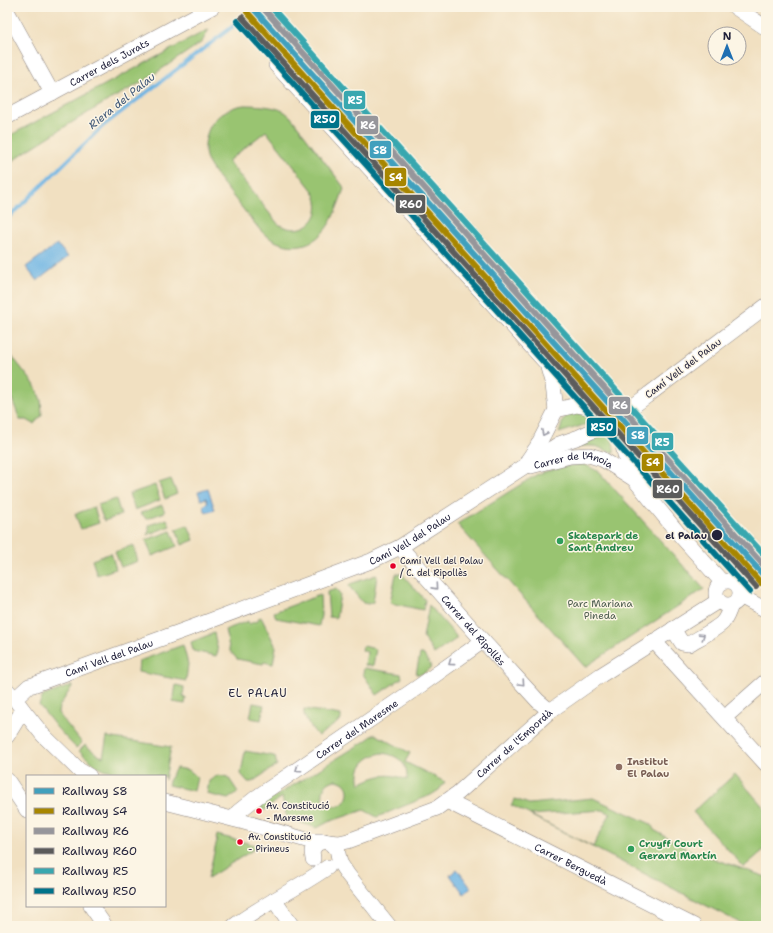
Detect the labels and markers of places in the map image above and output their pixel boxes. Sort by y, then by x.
marker: el Palau [710,528,724,542]
place label: Skatepark de Sant Andreu [568,529,638,554]
place label: el Palau [665,529,707,542]
marker: Skatepark de Sant Andreu [555,536,565,546]
place label: Camí Vell del Palau / C. del Ripollès [400,555,483,579]
marker: Camí Vell del Palau / C. del Ripollès [388,561,398,571]
place label: Institut El Palau [627,755,669,780]
marker: Institut El Palau [614,762,624,772]
place label: Av. Constitució - Maresme [266,800,330,824]
marker: Av. Constitució - Maresme [254,806,264,816]
place label: Av. Constitució - Pirineus [248,831,312,855]
marker: Av. Constitució - Pirineus [235,837,245,847]
place label: Cruyff Court Gerard Martín [639,837,717,862]
marker: Cruyff Court Gerard Martín [626,844,636,854]

